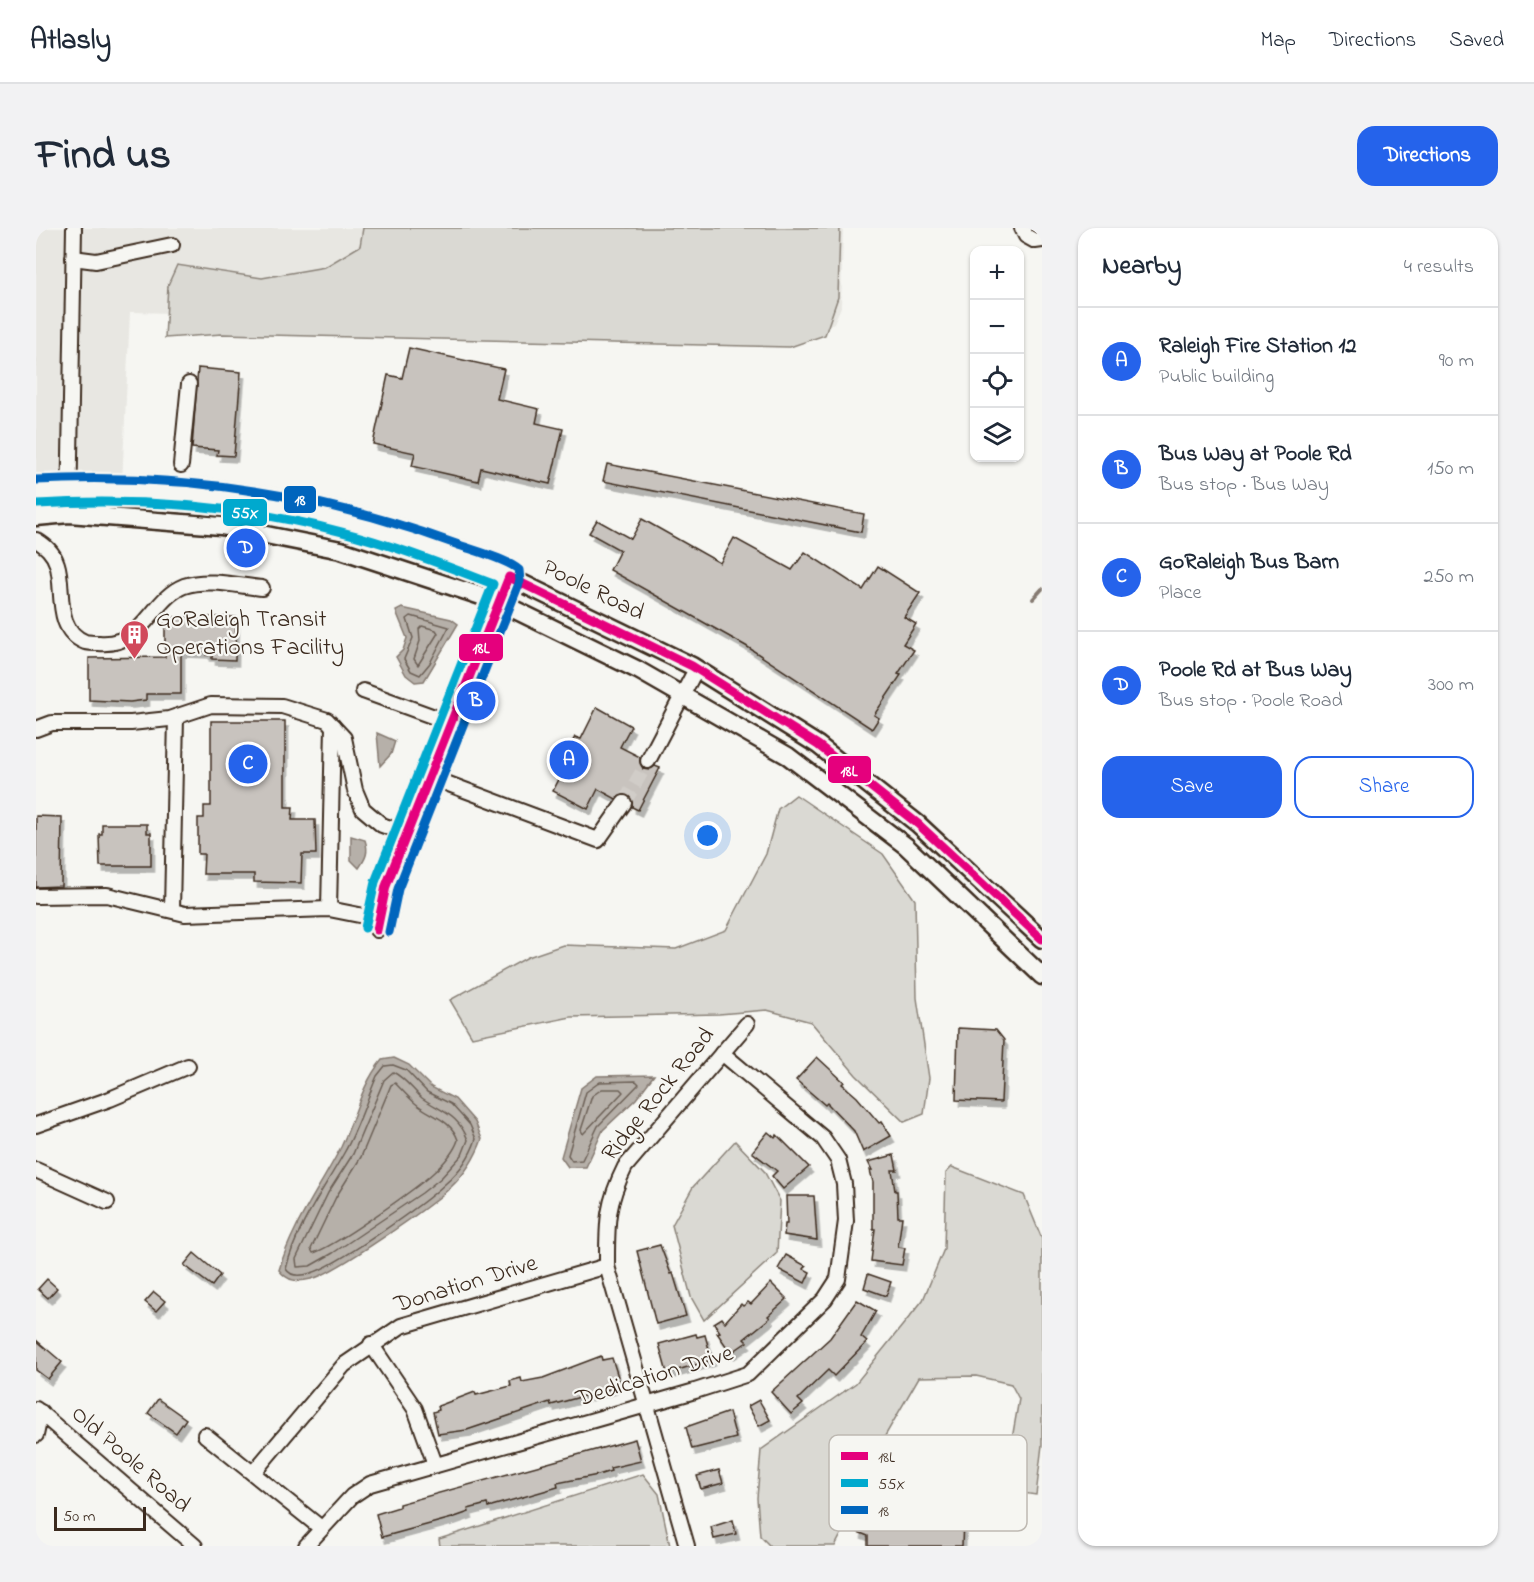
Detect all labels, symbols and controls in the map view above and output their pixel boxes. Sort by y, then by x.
text: Atlasly [30,21,111,62]
text: Map [1260,26,1296,56]
text: Directions [1329,26,1416,56]
text: Saved [1449,26,1504,56]
text: Find us [36,126,171,187]
button: Directions [1357,126,1498,186]
map controls [970,246,1024,462]
button: + [970,246,1024,300]
text: Nearby [1102,248,1181,286]
text: 4 results [1404,253,1474,282]
button: − [970,300,1024,354]
text: Raleigh Fire Station 12 [1159,331,1356,363]
text: A [1115,347,1128,376]
text: 90 m [1439,347,1474,376]
button: locate [970,354,1024,408]
text: Public building [1159,363,1274,392]
button: layers [970,408,1024,462]
text: Bus Way at Poole Rd [1159,439,1352,471]
text: B [1115,455,1128,484]
text: 150 m [1427,455,1474,484]
text: Bus stop · Bus Way [1159,471,1329,500]
line badge: 18 [283,485,317,514]
text: 18 [294,489,306,513]
line badge: 55X [222,498,268,527]
text: 55X [231,502,260,526]
pin: D [226,526,266,570]
text: GoRaleigh Bus Barn [1159,547,1339,579]
street label: Poole Road [536,551,650,631]
text: C [1116,563,1127,592]
text: 250 m [1423,563,1474,592]
text: Place [1159,579,1201,608]
place label: GoRaleigh Transit Operations Facility [156,603,344,667]
building icon: GoRaleigh Transit Operations Facility [119,618,151,660]
line badge: 18L [458,633,504,662]
text: 18L [472,637,491,661]
text: Poole Rd at Bus Way [1159,655,1352,687]
text: D [1114,671,1129,700]
text: 300 m [1428,671,1474,700]
pin: B [456,678,496,724]
text: Bus stop · Poole Road [1159,687,1343,716]
pin: A [550,738,588,782]
pin: C [228,742,268,786]
line badge: 18L [827,755,872,784]
button: Save [1102,756,1282,818]
button: Share [1294,756,1474,818]
text: 18L [840,760,859,784]
your location [693,821,722,850]
street label: Ridge Rock Road [594,1020,724,1170]
street label: Donation Drive [389,1247,542,1324]
street label: Dedication Drive [571,1336,738,1418]
street label: Old Poole Road [62,1398,198,1522]
legend [829,1435,1027,1531]
text: 18L [878,1446,895,1470]
text: 55X [878,1473,906,1497]
text: 18 [878,1500,889,1524]
scale bar [54,1504,146,1532]
text: 50 m [63,1505,95,1529]

